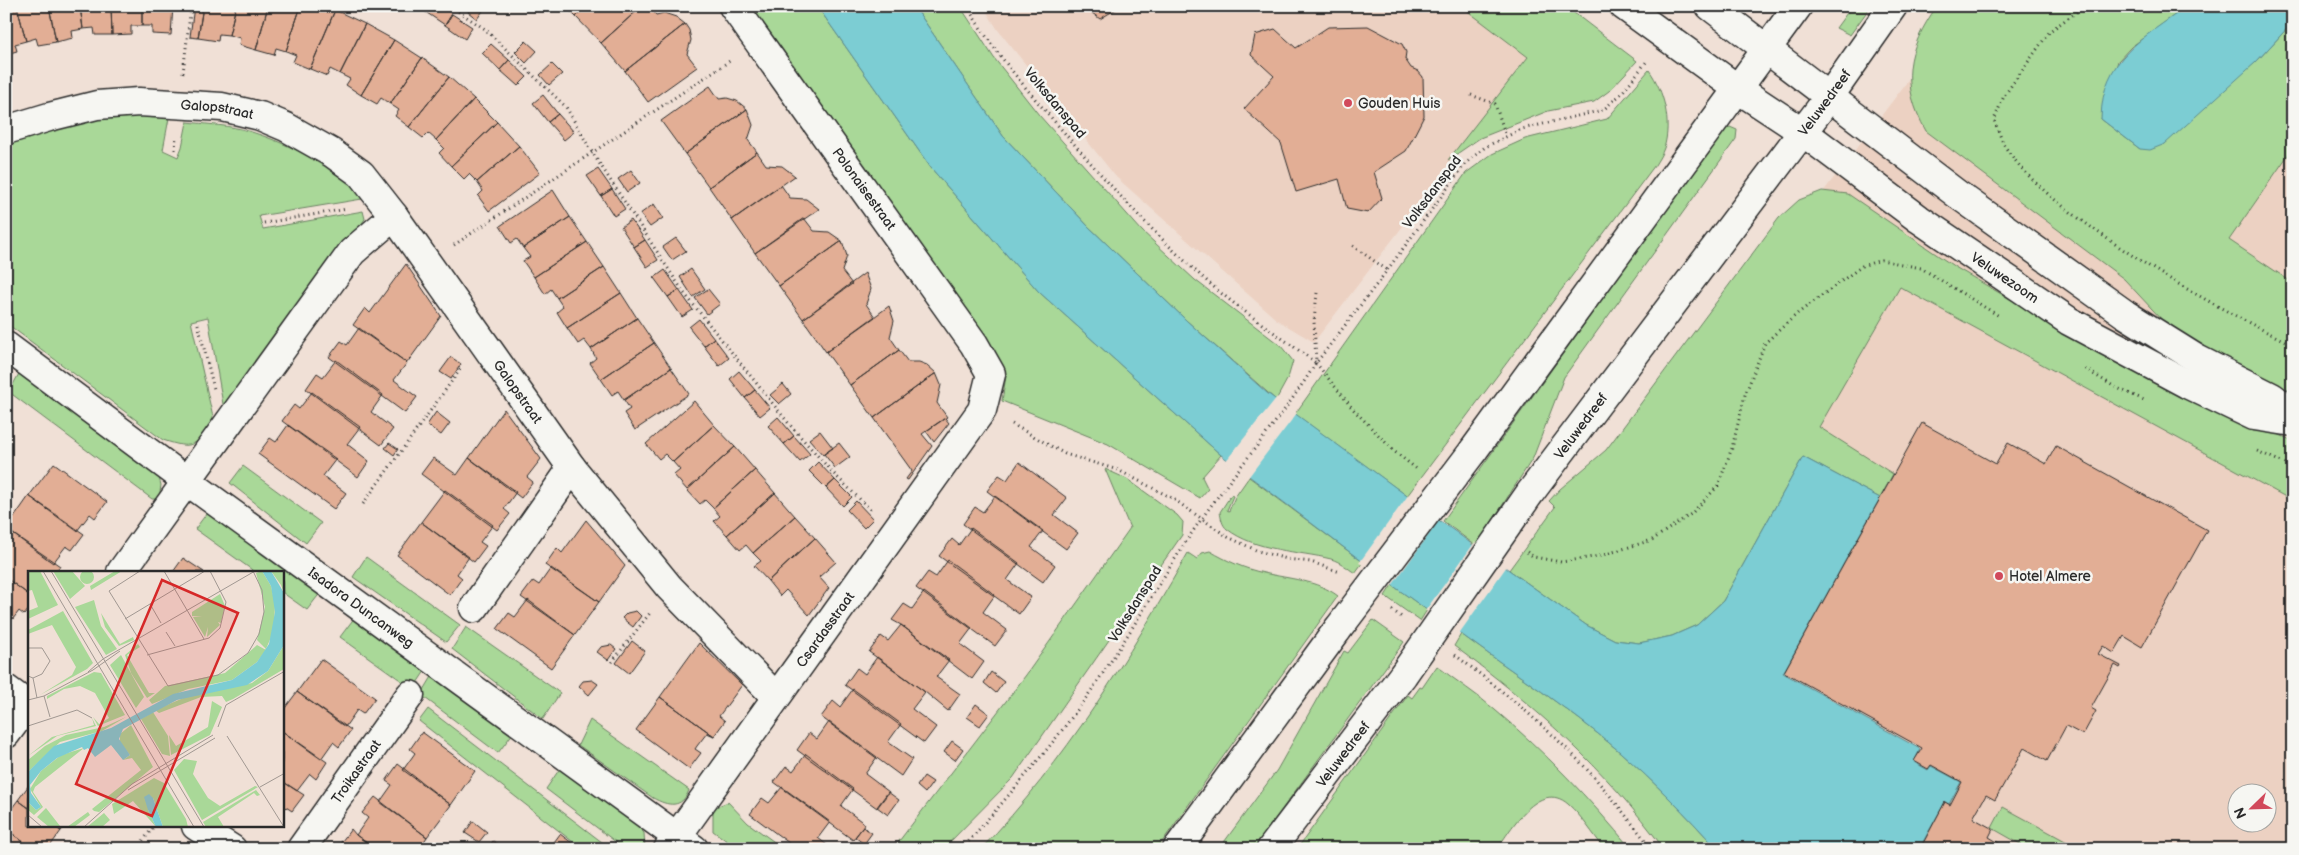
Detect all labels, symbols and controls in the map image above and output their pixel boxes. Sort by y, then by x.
street label: Volksdanspad [1020,64,1090,142]
street label: Veluwedreef [1794,65,1855,139]
place label: Gouden Huis [1358,95,1440,112]
street label: Galopstraat [180,96,256,123]
marker: Gouden Huis [1342,97,1354,109]
street label: Polonaisestraat [828,145,900,234]
street label: Volksdanspad [1399,152,1465,232]
street label: Veluwezoom [1968,248,2042,307]
street label: Galopstraat [490,357,547,427]
street label: Veluwedreef [1550,389,1611,462]
street label: Volksdanspad [1105,562,1165,646]
street label: Isadora Duncanweg [305,563,417,651]
place label: Hotel Almere [2009,568,2091,585]
marker: Hotel Almere [1993,570,2005,582]
inset map [28,571,284,828]
street label: Csardasstraat [792,588,858,670]
street label: Veluwedreef [1313,717,1374,790]
street label: Troikastraat [327,736,385,807]
north arrow [2226,782,2276,832]
text: N [2231,805,2250,821]

